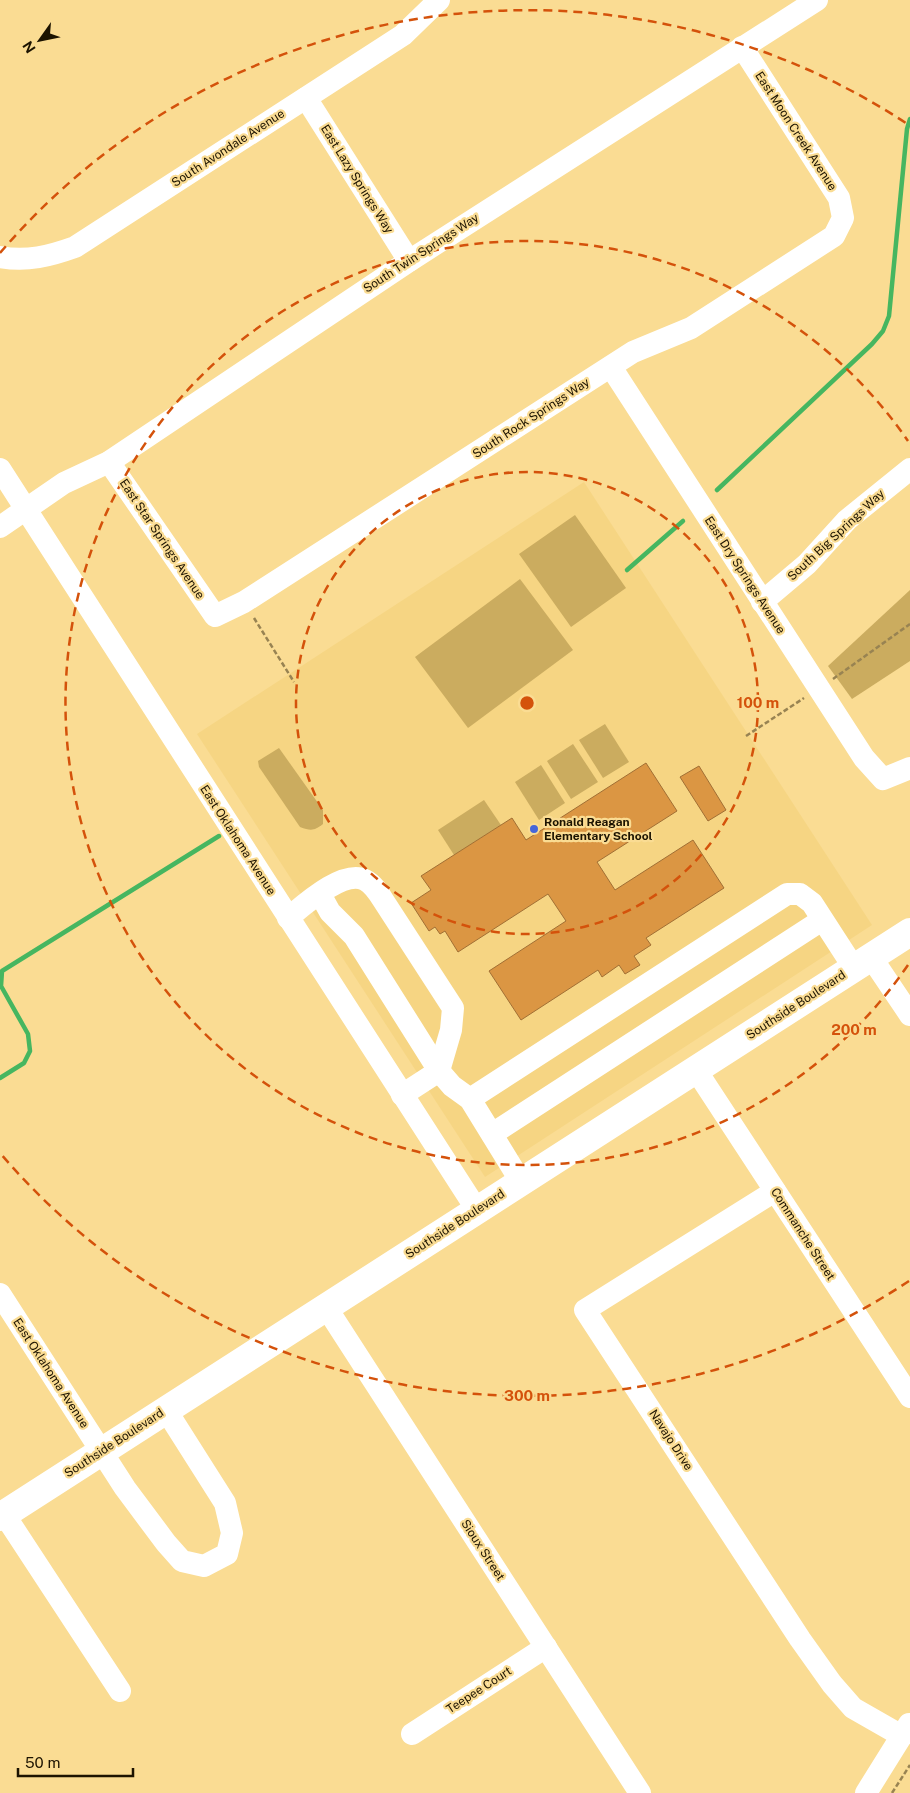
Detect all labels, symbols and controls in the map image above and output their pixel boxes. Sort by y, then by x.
north arrow [15,15,65,65]
text: N [19,38,39,56]
street label: East Moon Creek Avenue [752,69,840,193]
street label: South Avondale Avenue [169,106,287,190]
street label: East Lazy Springs Way [318,122,396,236]
street label: South Twin Springs Way [361,210,482,296]
street label: South Rock Springs Way [470,375,593,461]
street label: East Star Springs Avenue [117,476,207,602]
street label: South Big Springs Way [785,486,888,583]
street label: East Dry Springs Avenue [702,514,788,637]
centre of rings [518,694,536,712]
text: 100 m [737,694,779,711]
street label: East Oklahoma Avenue [197,783,279,898]
place label: Ronald Reagan Elementary School [544,815,653,843]
marker: Ronald Reagan Elementary School [528,823,540,835]
street label: Southside Boulevard [744,968,848,1042]
text: 200 m [831,1021,877,1038]
street label: Commanche Street [768,1185,838,1283]
street label: Southside Boulevard [403,1187,507,1261]
street label: East Oklahoma Avenue [10,1316,92,1431]
text: 300 m [504,1387,550,1404]
street label: Southside Boulevard [62,1406,166,1480]
street label: Navajo Drive [646,1407,696,1473]
street label: Sioux Street [458,1517,508,1583]
street label: Teepee Court [444,1664,514,1716]
scale bar [18,1746,132,1778]
text: 50 m [25,1754,60,1771]

